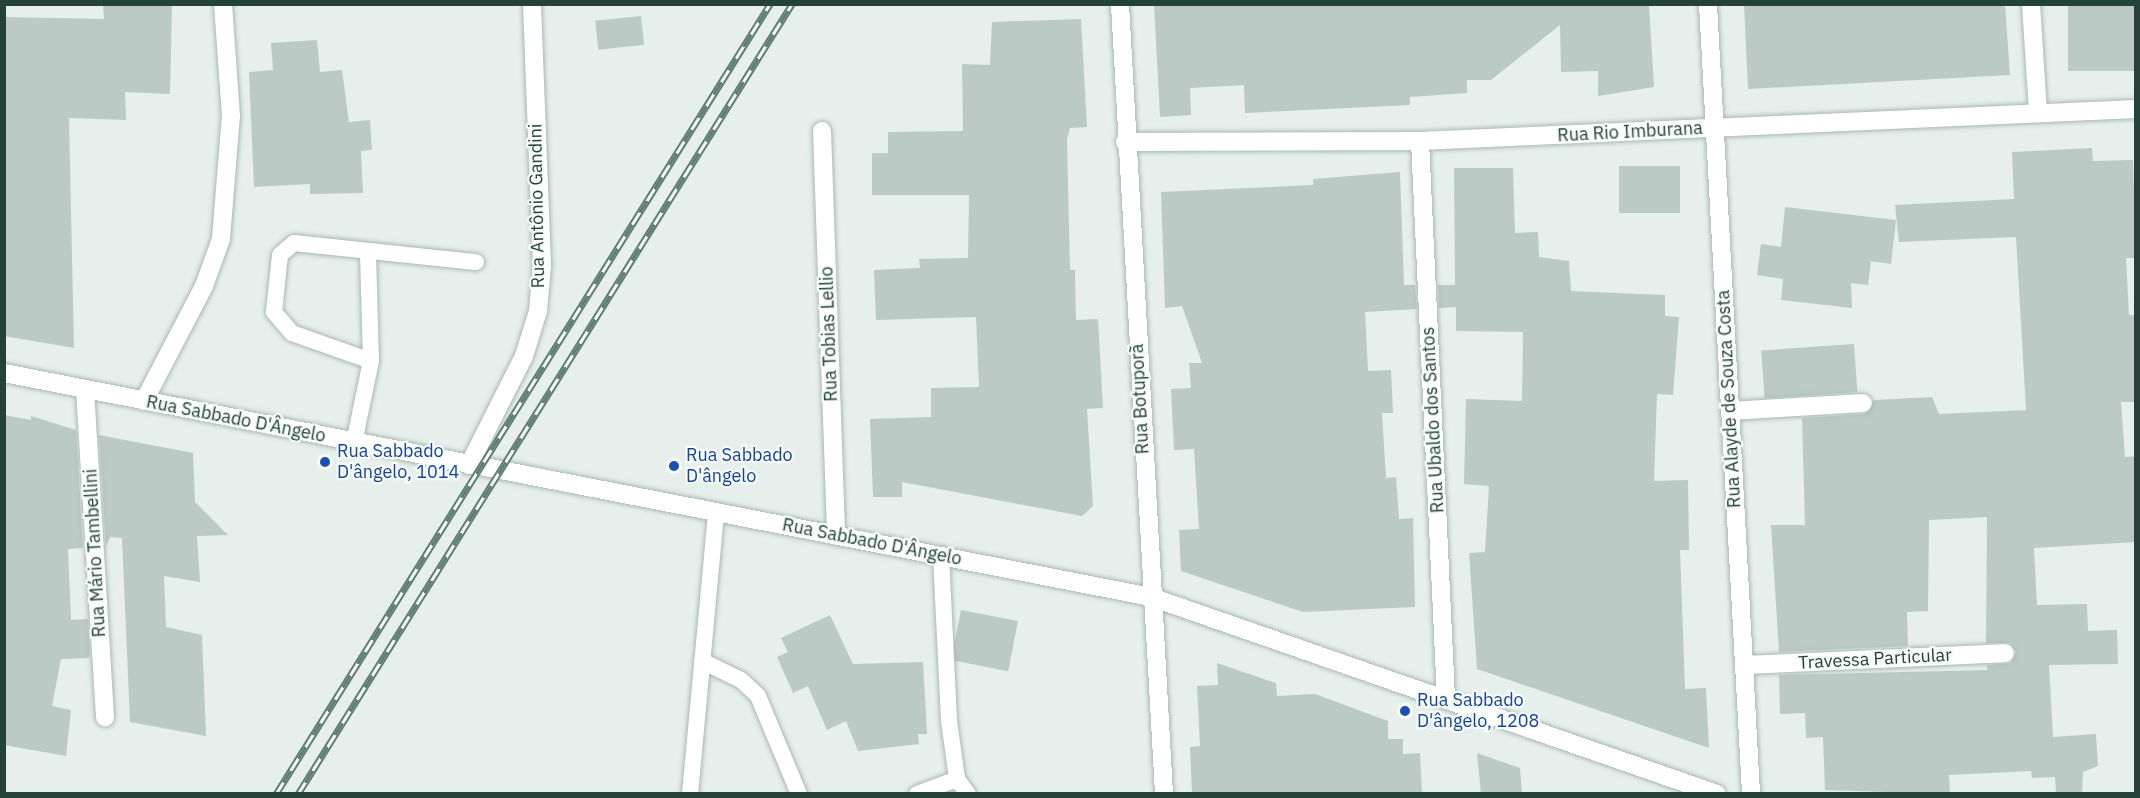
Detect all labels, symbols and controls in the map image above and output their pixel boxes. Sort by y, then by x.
street label: Rua Rio Imburana [1557,117,1703,147]
street label: Rua Antônio Gandini [525,123,549,289]
street label: Rua Tobias Lellio [816,266,842,402]
street label: Rua Alayde de Souza Costa [1712,289,1746,509]
street label: Rua Ubaldo dos Santos [1417,326,1449,514]
street label: Rua Botuporã [1126,343,1154,455]
street label: Rua Sabbado D'Ângelo [144,391,328,447]
place label: Rua Sabbado D'ângelo, 1014 [337,441,459,484]
place label: Rua Sabbado D'ângelo [686,445,793,488]
marker: Rua Sabbado D'ângelo, 1014 [318,455,332,469]
marker: Rua Sabbado D'ângelo [667,459,681,473]
street label: Rua Mário Tambellini [80,468,110,638]
street label: Rua Sabbado D'Ângelo [780,514,964,570]
street label: Travessa Particular [1798,644,1952,674]
place label: Rua Sabbado D'ângelo, 1208 [1417,690,1539,732]
marker: Rua Sabbado D'ângelo, 1208 [1398,704,1412,718]

